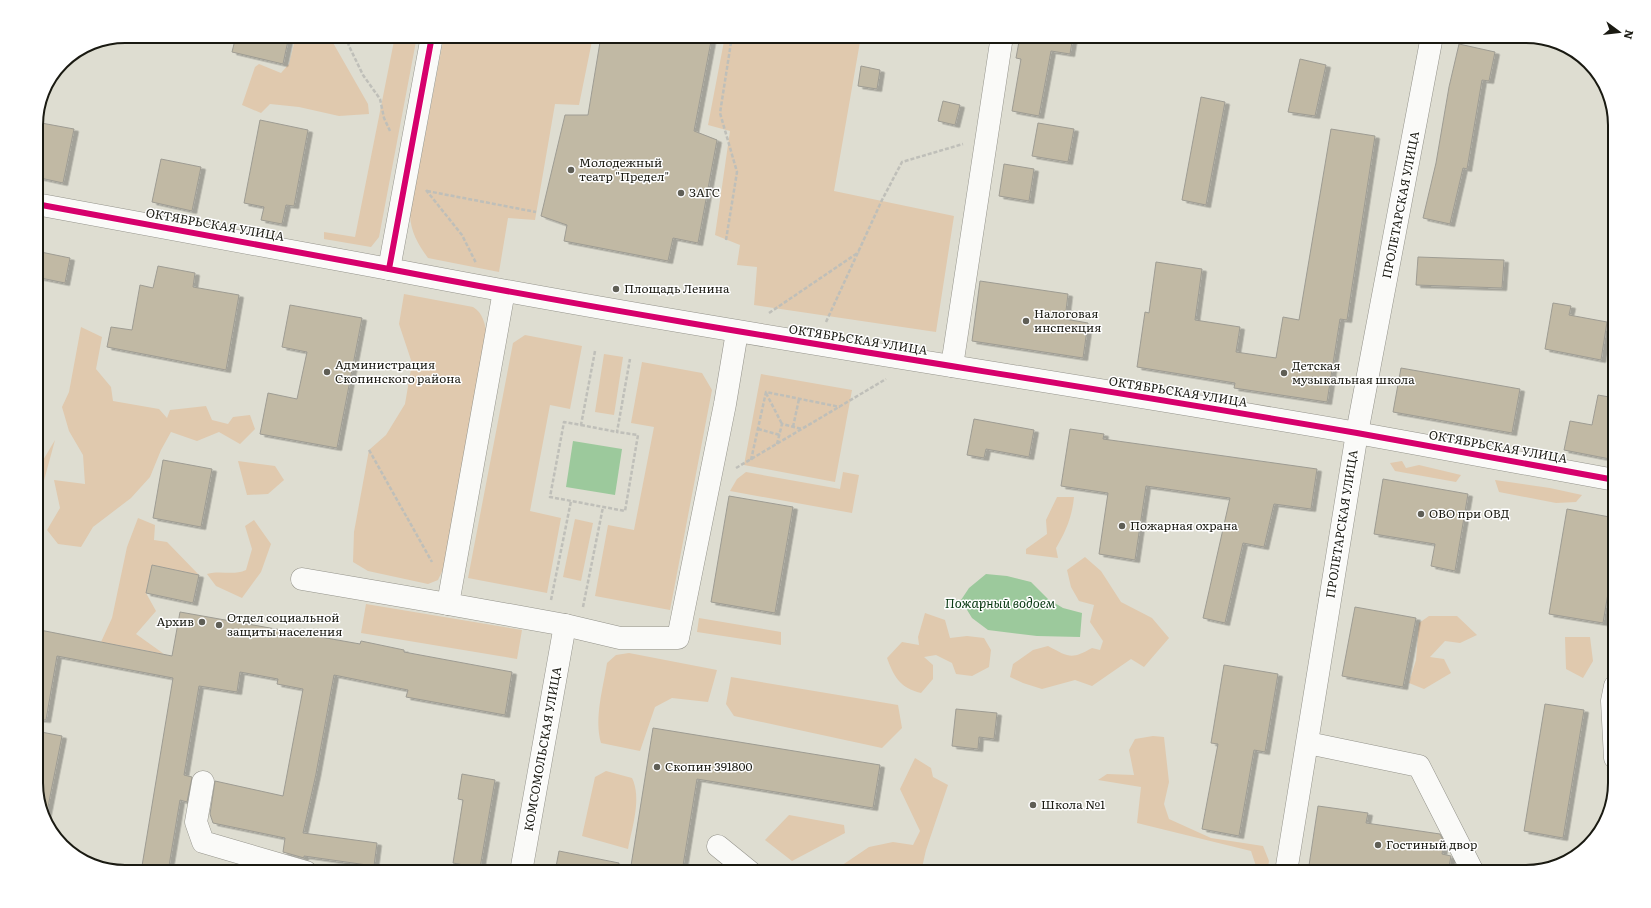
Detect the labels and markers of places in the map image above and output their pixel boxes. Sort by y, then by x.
place label: Молодежный театр "Предел" [579,153,669,185]
marker: Молодежный театр "Предел" [566,165,576,175]
place label: ЗАГС [689,183,720,201]
marker: ЗАГС [676,188,686,198]
place label: Площадь Ленина [624,279,730,297]
marker: Площадь Ленина [611,284,621,294]
place label: Налоговая инспекция [1034,304,1101,336]
marker: Налоговая инспекция [1021,316,1031,326]
place label: Администрация Скопинского района [335,355,461,387]
place label: Детская музыкальная школа [1292,356,1415,388]
marker: Администрация Скопинского района [322,367,332,377]
marker: Детская музыкальная школа [1279,368,1289,378]
place label: ОВО при ОВД [1429,504,1510,522]
marker: ОВО при ОВД [1416,509,1426,519]
place label: Пожарная охрана [1130,516,1238,534]
marker: Пожарная охрана [1117,521,1127,531]
place label: Отдел социальной защиты населения [227,608,342,640]
place label: Архив [156,612,194,630]
marker: Архив [197,617,207,627]
marker: Отдел социальной защиты населения [214,620,224,630]
place label: Скопин 391800 [665,757,752,775]
marker: Скопин 391800 [652,762,662,772]
place label: Школа №1 [1041,795,1105,813]
marker: Школа №1 [1028,800,1038,810]
place label: Гостиный двор [1386,835,1477,853]
marker: Гостиный двор [1373,840,1383,850]

